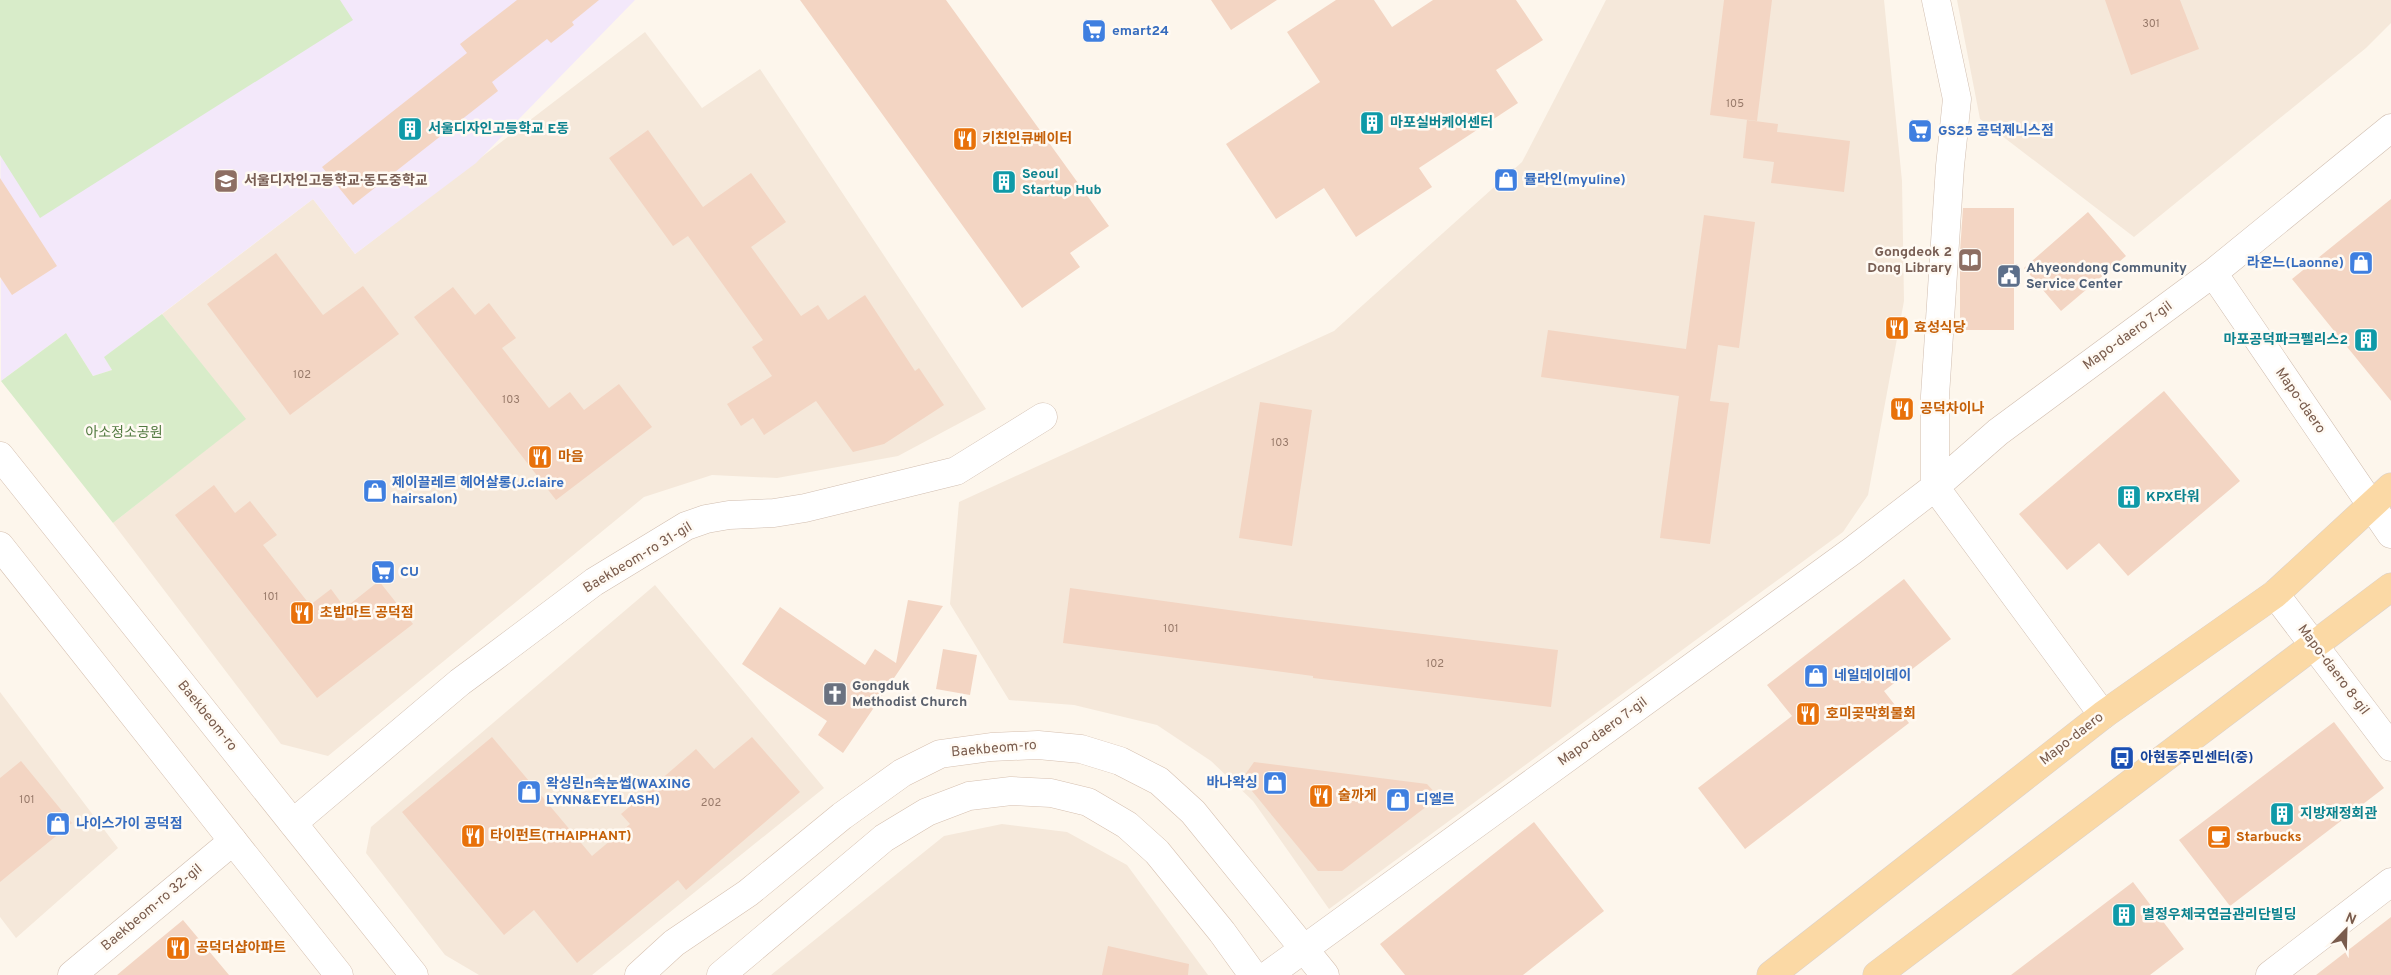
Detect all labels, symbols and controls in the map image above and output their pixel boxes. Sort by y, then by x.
house number: 301 [2142,17,2160,31]
supermarket icon: emart24 [1081,18,1107,44]
place label: emart24 [1112,23,1169,40]
house number: 105 [1726,97,1744,111]
building icon: 마포실버케어센터 [1359,110,1385,136]
place label: 마포실버케어센터 [1390,115,1493,132]
building icon: 서울디자인고등학교 E동 [397,116,423,142]
supermarket icon: GS25 공덕제니스점 [1907,118,1933,144]
place label: 서울디자인고등학교 E동 [428,120,569,138]
place label: GS25 공덕제니스점 [1938,123,2054,140]
restaurant icon: 키친인큐베이터 [952,126,978,152]
place label: 키친인큐베이터 [982,131,1072,148]
place label: Seoul Startup Hub [1022,166,1102,199]
shop icon: 뮬라인(myuline) [1493,167,1519,193]
school or university icon: 서울디자인고등학교·동도중학교 [213,168,239,194]
building icon: Seoul Startup Hub [991,169,1017,195]
place label: 서울디자인고등학교·동도중학교 [244,172,428,190]
place label: 뮬라인(myuline) [1524,172,1626,189]
place label: Gongdeok 2 Dong Library [1867,244,1952,277]
library icon: Gongdeok 2 Dong Library [1957,247,1983,273]
shop icon: 라온느(Laonne) [2348,250,2374,276]
place label: 라온느(Laonne) [2247,255,2344,272]
place label: Ahyeondong Community Service Center [2026,260,2187,293]
public building icon: Ahyeondong Community Service Center [1996,263,2022,289]
street label: Mapo-daero 7-gil [2080,298,2176,374]
restaurant icon: 효성식당 [1884,315,1910,341]
place label: 효성식당 [1914,320,1966,337]
building icon: 마포공덕파크펠리스2 [2353,327,2379,353]
place label: 마포공덕파크펠리스2 [2224,332,2348,349]
street label: Mapo-daero [2271,365,2329,437]
house number: 102 [293,368,311,382]
house number: 103 [502,393,520,407]
restaurant icon: 공덕차이나 [1889,396,1915,422]
place label: 공덕차이나 [1920,401,1985,418]
park label: 아소정소공원 [85,425,163,442]
house number: 103 [1271,436,1289,450]
restaurant icon: 마음 [527,444,553,470]
place label: 마음 [558,449,584,466]
place label: 제이끌레르 헤어살롱(J.claire hairsalon) [392,475,564,508]
shop icon: 제이끌레르 헤어살롱(J.claire hairsalon) [362,478,388,504]
building icon: KPX타워 [2116,484,2142,510]
place label: KPX타워 [2146,489,2200,506]
street label: Baekbeom-ro 31-gil [580,519,696,597]
supermarket icon: CU [370,559,396,585]
place label: CU [400,564,419,581]
house number: 101 [263,590,279,604]
restaurant icon: 초밥마트 공덕점 [289,600,315,626]
place label: 초밥마트 공덕점 [320,605,414,622]
street label: Mapo-daero 8-gil [2294,621,2372,719]
house number: 101 [1163,622,1179,636]
house number: 102 [1426,657,1444,671]
shop icon: 네일데이데이 [1803,663,1829,689]
place label: 네일데이데이 [1834,668,1911,685]
street label: Baekbeom-ro [173,677,241,755]
place label: Gongduk Methodist Church [852,678,967,711]
church icon: Gongduk Methodist Church [822,681,848,707]
street label: Mapo-daero 7-gil [1555,694,1651,770]
restaurant icon: 호미곶막회물회 [1795,701,1821,727]
place label: 호미곶막회물회 [1826,706,1916,723]
street label: Mapo-daero [2037,709,2107,769]
street label: Baekbeom-ro [951,737,1038,761]
bus stop icon: 아현동주민센터(중) [2109,745,2135,771]
place label: 아현동주민센터(중) [2140,749,2253,767]
shop icon: 바나왁싱 [1262,770,1288,796]
place label: 바나왁싱 [1206,775,1258,792]
place label: 왁싱린n속눈썹(WAXING LYNN&EYELASH) [546,776,691,809]
shop icon: 왁싱린n속눈썹(WAXING LYNN&EYELASH) [516,779,542,805]
restaurant icon: 술까게 [1308,783,1334,809]
shop icon: 디엘르 [1385,787,1411,813]
place label: 술까게 [1338,788,1377,805]
place label: 디엘르 [1416,792,1455,809]
house number: 101 [19,793,35,807]
house number: 202 [701,796,721,810]
building icon: 지방재정회관 [2269,801,2295,827]
place label: 지방재정회관 [2300,806,2377,823]
shop icon: 나이스가이 공덕점 [45,811,71,837]
place label: 나이스가이 공덕점 [76,816,183,833]
restaurant icon: 타이펀트(THAIPHANT) [460,823,486,849]
cafe icon: Starbucks [2206,824,2232,850]
place label: 타이펀트(THAIPHANT) [490,828,632,845]
place label: Starbucks [2236,829,2302,846]
street label: Baekbeom-ro 32-gil [98,861,206,955]
building icon: 별정우체국연금관리단빌딩 [2111,902,2137,928]
north arrow [2321,905,2371,955]
place label: 별정우체국연금관리단빌딩 [2142,907,2297,924]
text: N [2343,910,2358,929]
restaurant icon: 공덕더샵아파트 [165,935,191,961]
place label: 공덕더샵아파트 [196,940,286,957]

